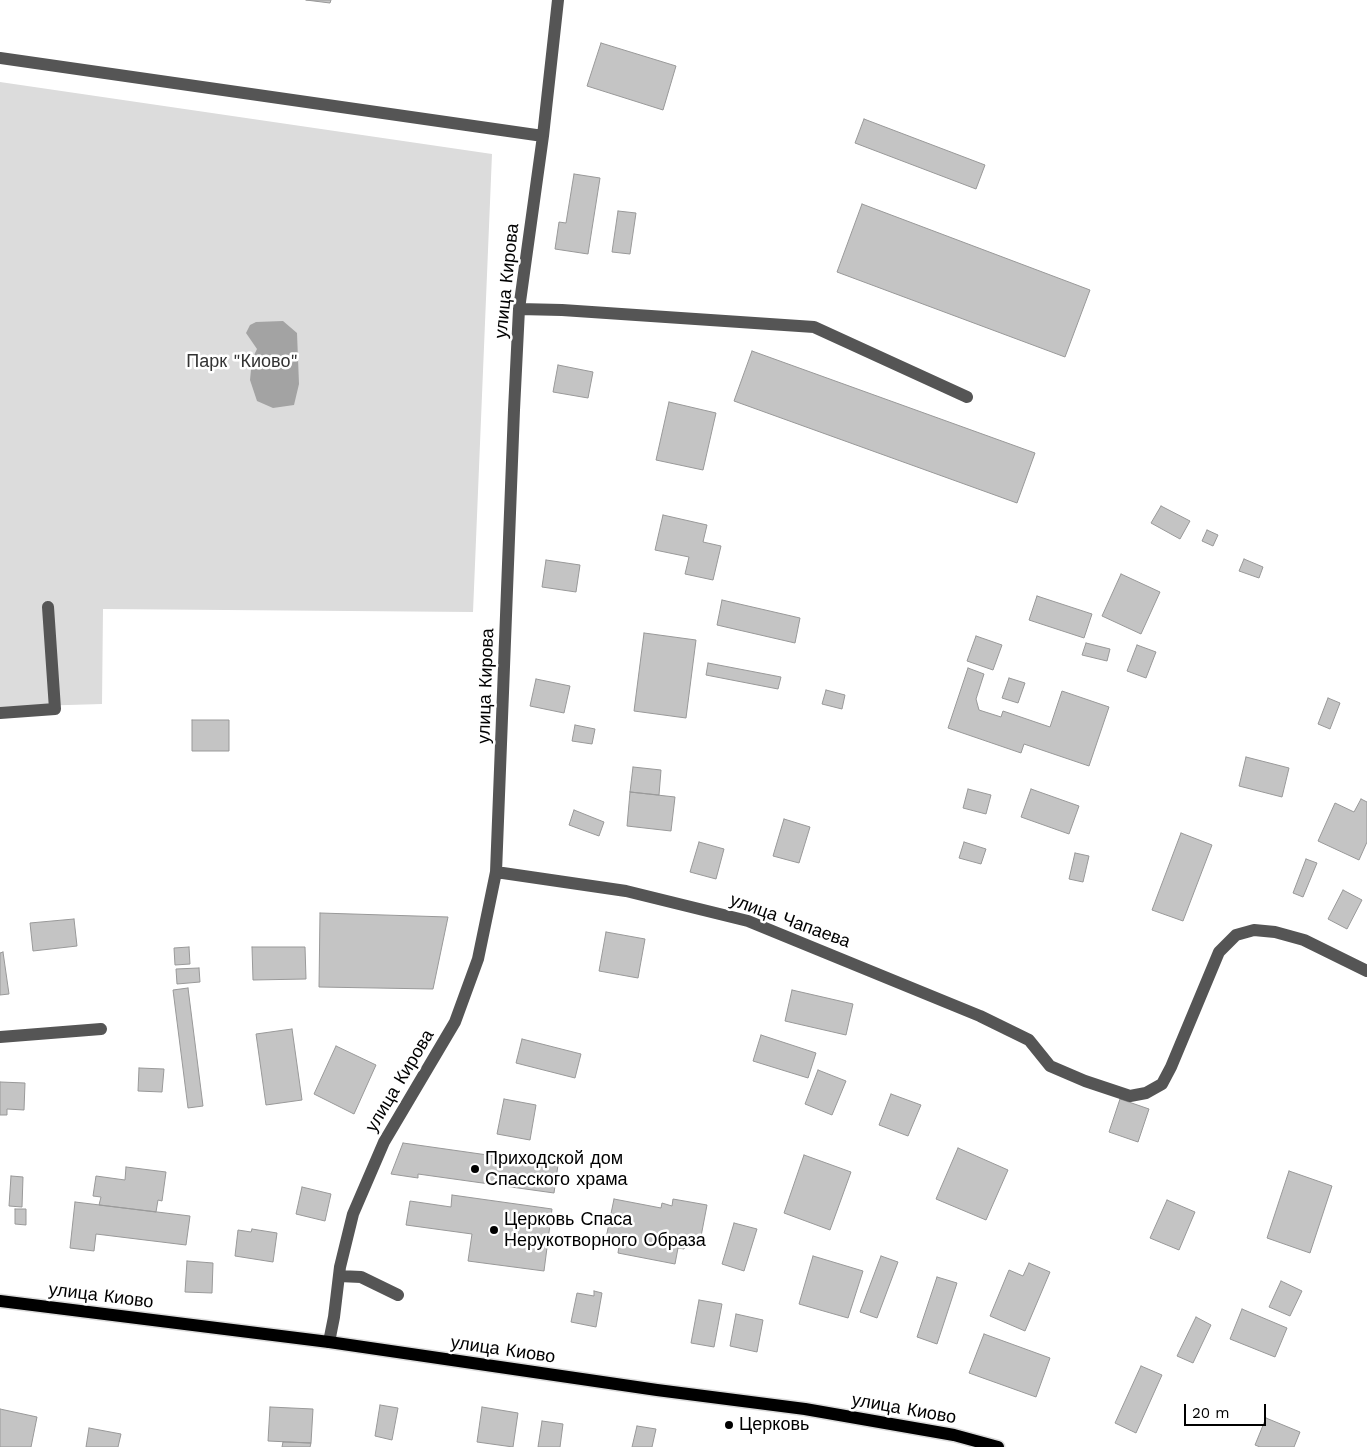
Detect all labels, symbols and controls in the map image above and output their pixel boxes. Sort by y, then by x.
street label: улица Кирова [490,222,524,340]
park label: Парк "Киово" [186,351,298,373]
street label: улица Кирова [473,628,499,744]
street label: улица Чапаева [727,889,853,953]
street label: улица Кирова [361,1026,439,1136]
place label: Приходской дом Спасского храма [485,1148,628,1190]
marker: Приходской дом Спасского храма [469,1163,481,1175]
place label: Церковь Спаса Нерукотворного Образа [504,1209,706,1252]
marker: Церковь Спаса Нерукотворного Образа [488,1224,500,1236]
street label: улица Киово [47,1279,155,1313]
street label: улица Киово [449,1332,557,1368]
street label: улица Киово [850,1389,958,1429]
scale bar [1187,1394,1270,1426]
text: 20 m [1192,1404,1230,1422]
place label: Церковь [739,1414,809,1436]
marker: Церковь [723,1419,735,1431]

